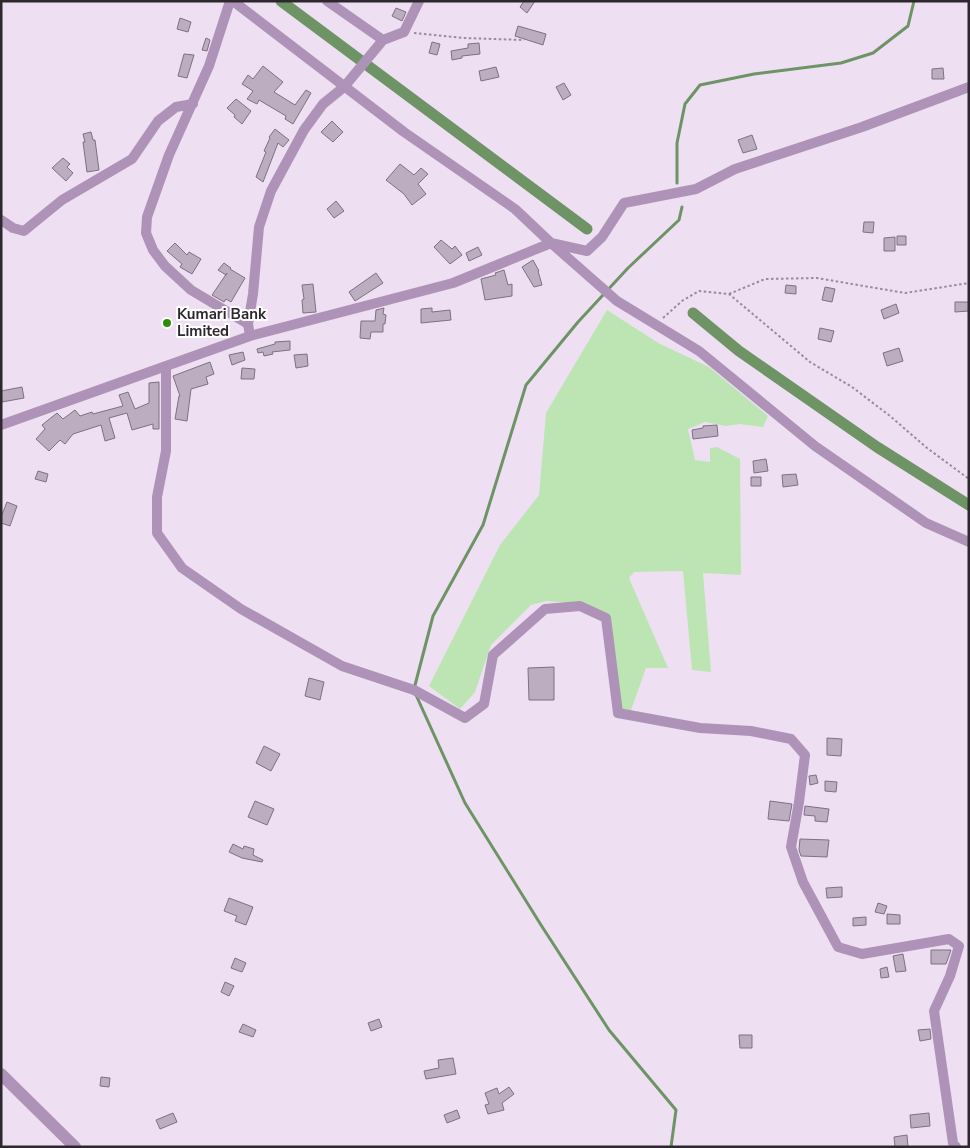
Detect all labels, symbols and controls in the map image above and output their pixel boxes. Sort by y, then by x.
place label: Kumari Bank Limited [177,304,267,341]
marker: Kumari Bank Limited [161,317,173,329]

